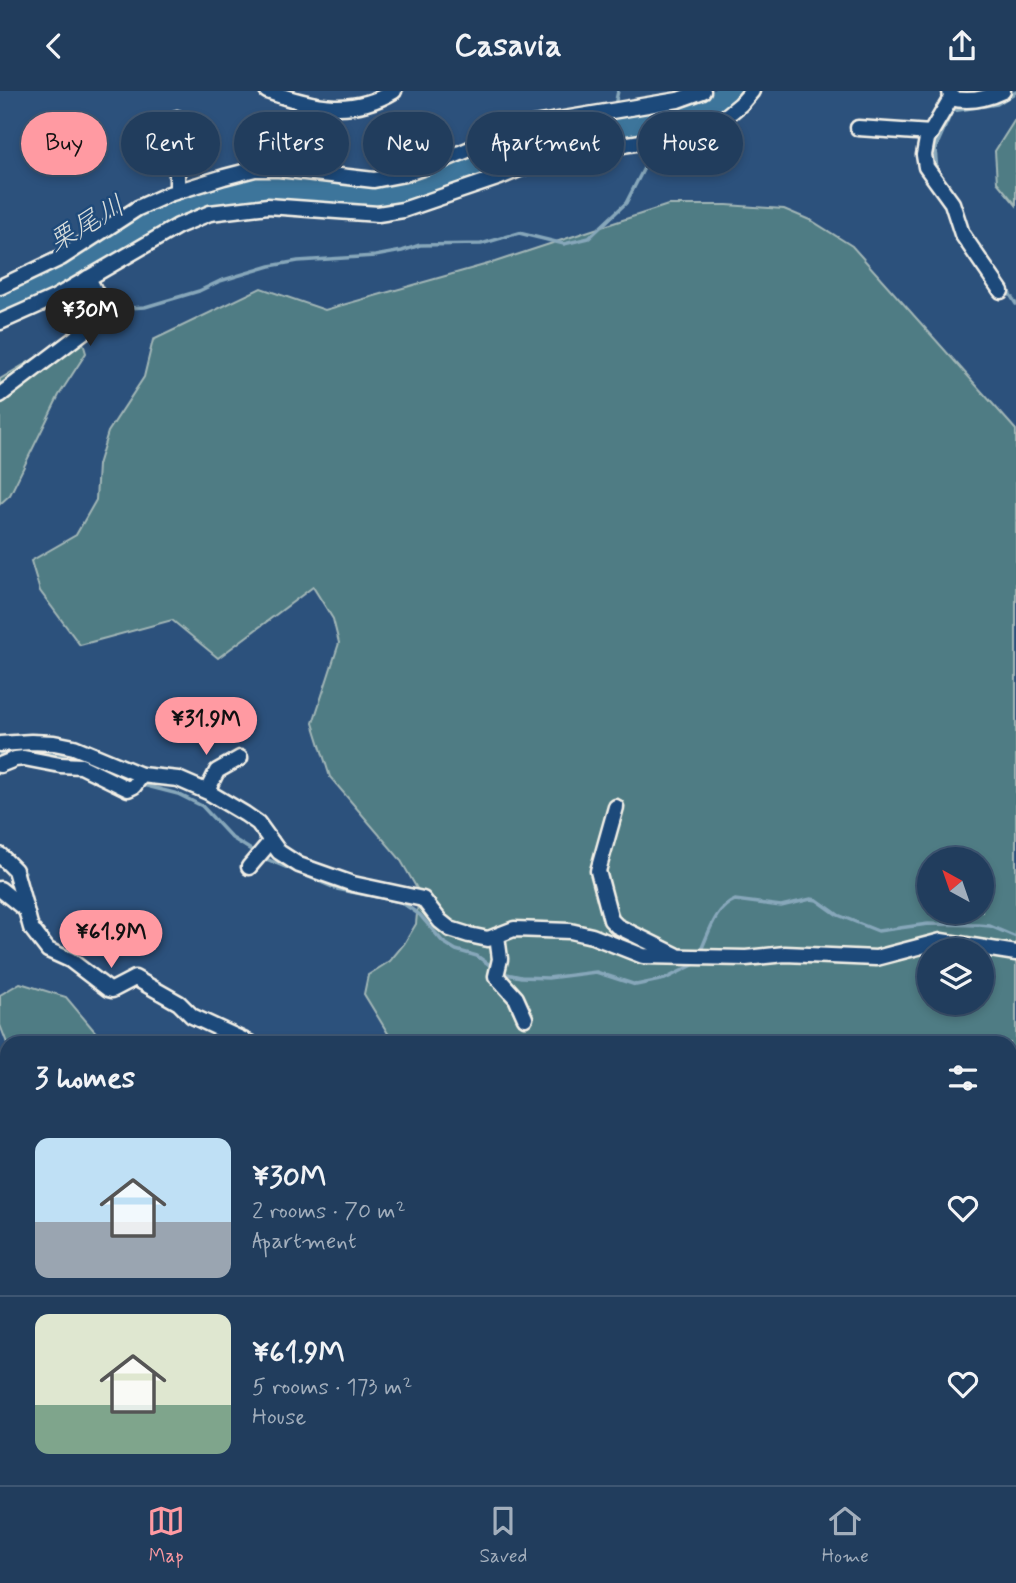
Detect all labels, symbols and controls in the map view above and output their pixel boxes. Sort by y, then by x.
text: Casavia [454,25,562,67]
icon: back [35,27,73,65]
icon: share [943,27,981,65]
chip: Buy [21,112,107,175]
chip: Rent [121,112,220,175]
chip: Filters [234,112,349,175]
chip: New [363,112,453,175]
chip: Apartment [467,112,624,175]
chip: House [638,112,743,175]
water label: 栗尾川 [41,188,133,262]
pin: ¥30M [49,289,131,348]
text: ¥30M [62,296,119,326]
pin: ¥31.9M [149,697,263,757]
text: ¥31.9M [171,705,241,735]
north arrow [917,847,994,924]
map controls [917,847,994,1015]
pin: ¥61.9M [54,911,168,970]
text: ¥61.9M [75,918,147,948]
button: layers [917,938,994,1015]
text: 3 homes [35,1059,135,1098]
icon: filters [944,1059,982,1097]
text: ¥30M [252,1158,326,1197]
icon: home [91,1166,175,1250]
icon: heart [944,1189,982,1227]
text: 2 rooms · 70 m² [252,1197,406,1227]
text: Apartment [252,1227,357,1257]
text: ¥61.9M [252,1334,345,1373]
icon: home [91,1342,175,1426]
icon: heart [944,1365,982,1403]
text: 5 rooms · 173 m² [252,1373,412,1403]
text: House [252,1403,306,1433]
tab: Map [147,1502,185,1569]
tab: Saved [479,1502,527,1569]
tab: Home [822,1502,869,1569]

